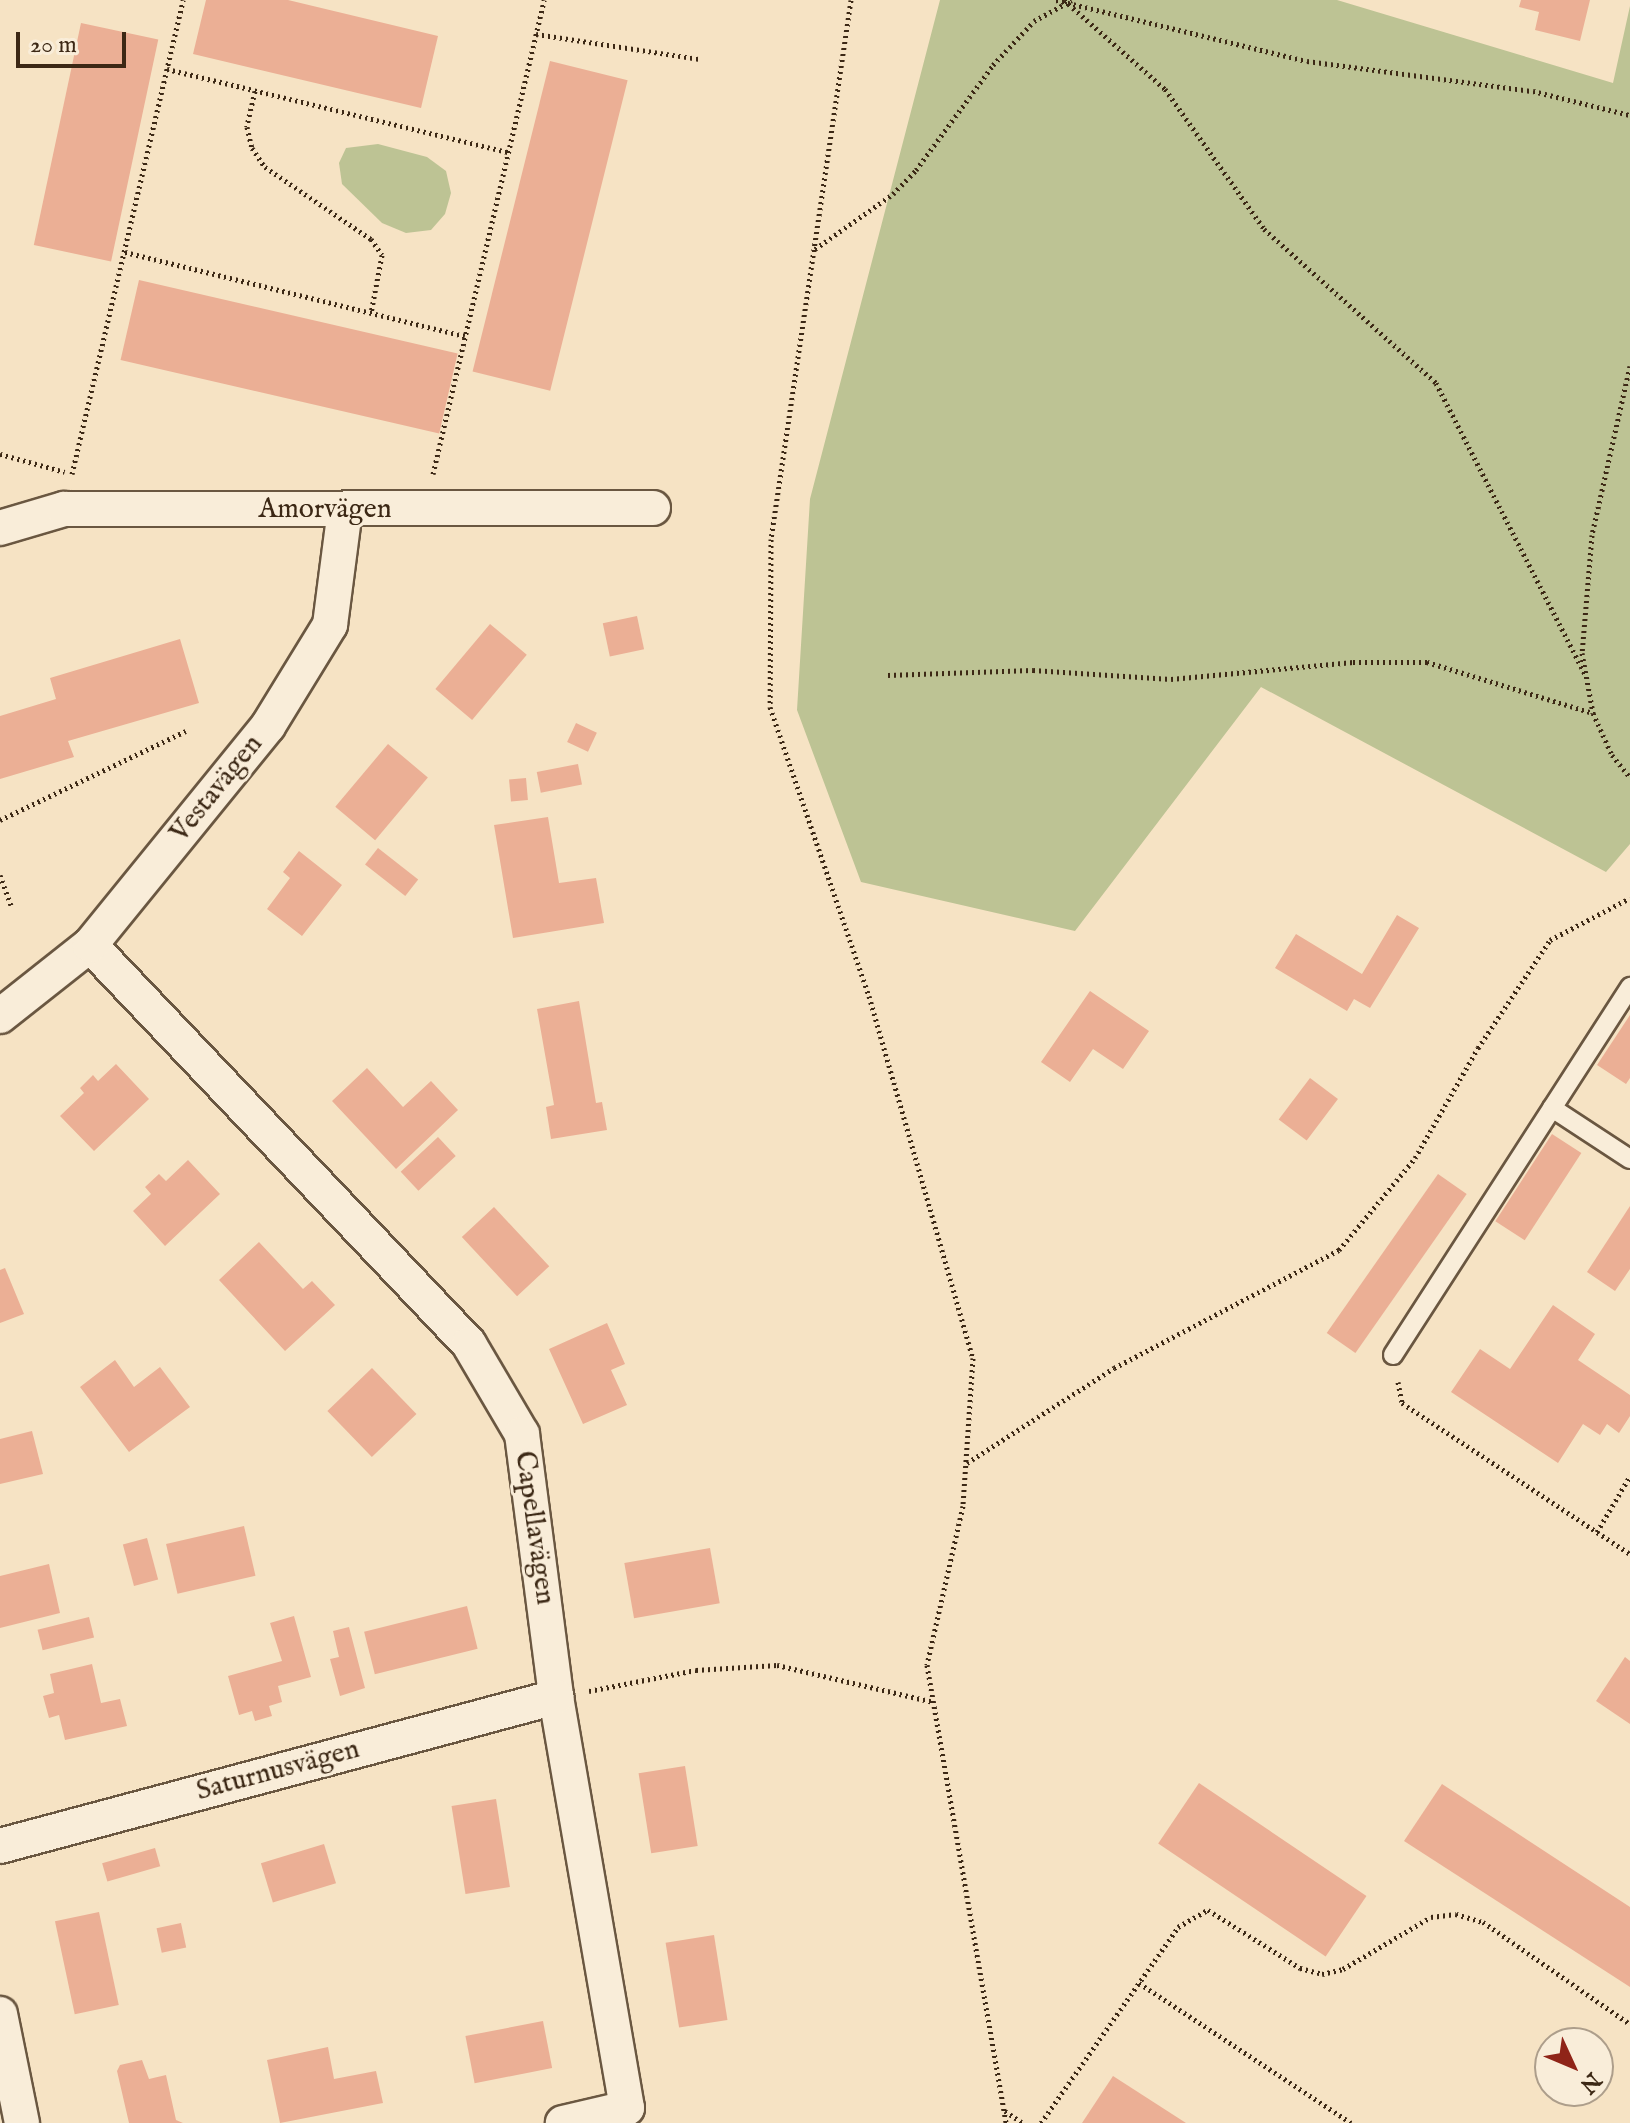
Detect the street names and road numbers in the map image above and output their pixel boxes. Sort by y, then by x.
street label: Amorvägen [258,493,392,527]
street label: Vestavägen [164,729,270,849]
street label: Capellavägen [507,1449,561,1607]
street label: Saturnusvägen [193,1733,363,1809]

